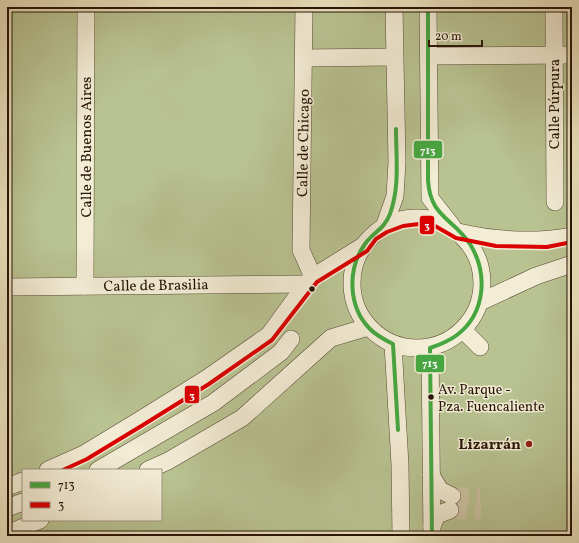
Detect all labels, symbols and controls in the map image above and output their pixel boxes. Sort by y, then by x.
scale bar [429,22,482,48]
text: 20 m [435,29,462,45]
street label: Calle Púrpura [545,59,566,149]
street label: Calle de Buenos Aires [77,76,98,218]
street label: Calle de Chicago [293,89,316,197]
line badge: 713 [413,140,443,159]
text: 713 [420,144,436,159]
line badge: 3 [419,215,435,235]
text: 3 [424,219,430,234]
street label: Calle de Brasilia [103,275,209,298]
unlabelled marker [307,284,317,294]
line badge: 713 [415,354,445,373]
text: 713 [422,357,438,372]
place label: Av. Parque - Pza. Fuencaliente [438,381,545,417]
line badge: 3 [184,385,200,404]
text: 3 [189,389,195,404]
marker: Av. Parque - Pza. Fuencaliente [426,392,436,402]
place label: Lizarrán [459,435,521,456]
marker: Lizarrán [524,439,534,449]
legend [22,469,162,521]
text: 713 [58,478,75,494]
text: 3 [58,498,64,514]

